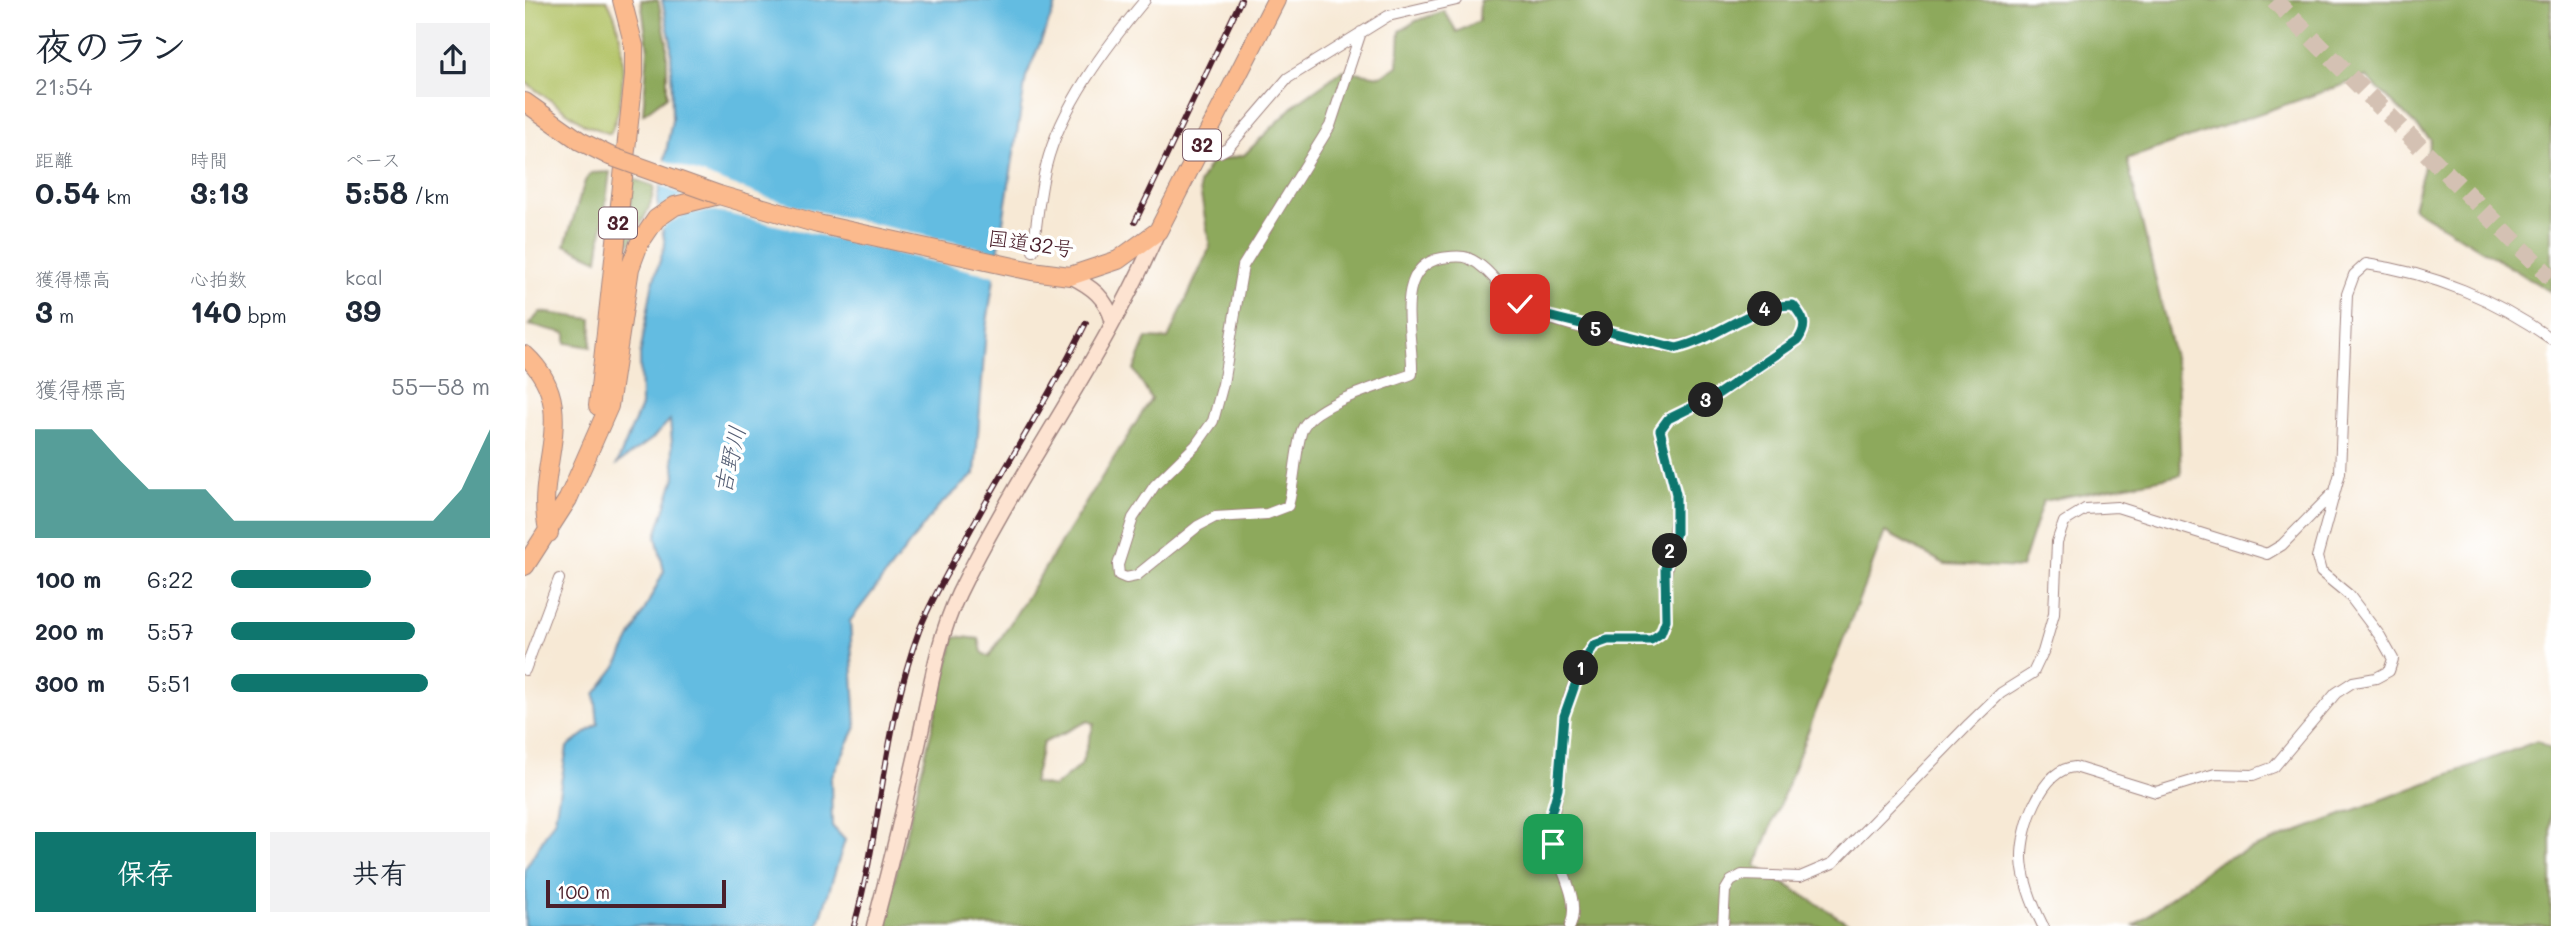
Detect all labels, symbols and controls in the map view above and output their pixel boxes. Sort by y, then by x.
text: 夜のラン [35,20,187,70]
button: share [416,23,490,97]
text: 21:54 [35,71,92,101]
road number: 32 [1183,130,1221,160]
text: 距離 [35,147,73,172]
text: 時間 [190,147,228,172]
text: ペース [345,147,401,172]
text: 0.54 [35,172,100,212]
text: 3:13 [190,172,249,212]
text: 5:58 [345,172,408,212]
text: km [100,184,131,209]
text: /km [408,184,449,209]
road number: 32 [599,208,637,238]
street label: 国道32号 [986,223,1076,262]
text: kcal [345,265,383,290]
text: 獲得標高 [35,266,111,291]
text: 心拍数 [190,266,247,291]
pin [1490,274,1550,334]
icon: check [1501,285,1539,323]
text: 39 [345,290,381,330]
text: 3 [35,291,53,331]
text: 140 [190,291,242,331]
pin: 4 [1747,292,1783,326]
text: 4 [1758,296,1771,321]
text: m [53,303,74,328]
text: bpm [242,303,287,328]
pin: 5 [1579,312,1613,346]
text: 5 [1590,316,1601,341]
text: 55–58 m [391,371,490,401]
text: 獲得標高 [35,374,127,404]
pin: 3 [1689,382,1723,418]
text: 3 [1700,387,1711,412]
water label: 吉野川 [707,423,751,497]
pin: 2 [1653,534,1687,568]
text: 2 [1664,538,1675,563]
text: 100 m [35,564,101,594]
text: 6:22 [147,564,194,594]
text: 200 m [35,616,104,646]
text: 5:57 [147,616,194,646]
pin: 1 [1563,650,1599,686]
text: 1 [1576,655,1585,680]
text: 300 m [35,668,105,698]
text: 5:51 [147,668,191,698]
pin [1523,814,1583,874]
icon: arrive [1534,825,1572,863]
button: 保存 [35,832,256,912]
button: 共有 [270,832,490,912]
scale bar [546,877,726,909]
text: 100 m [557,879,610,904]

